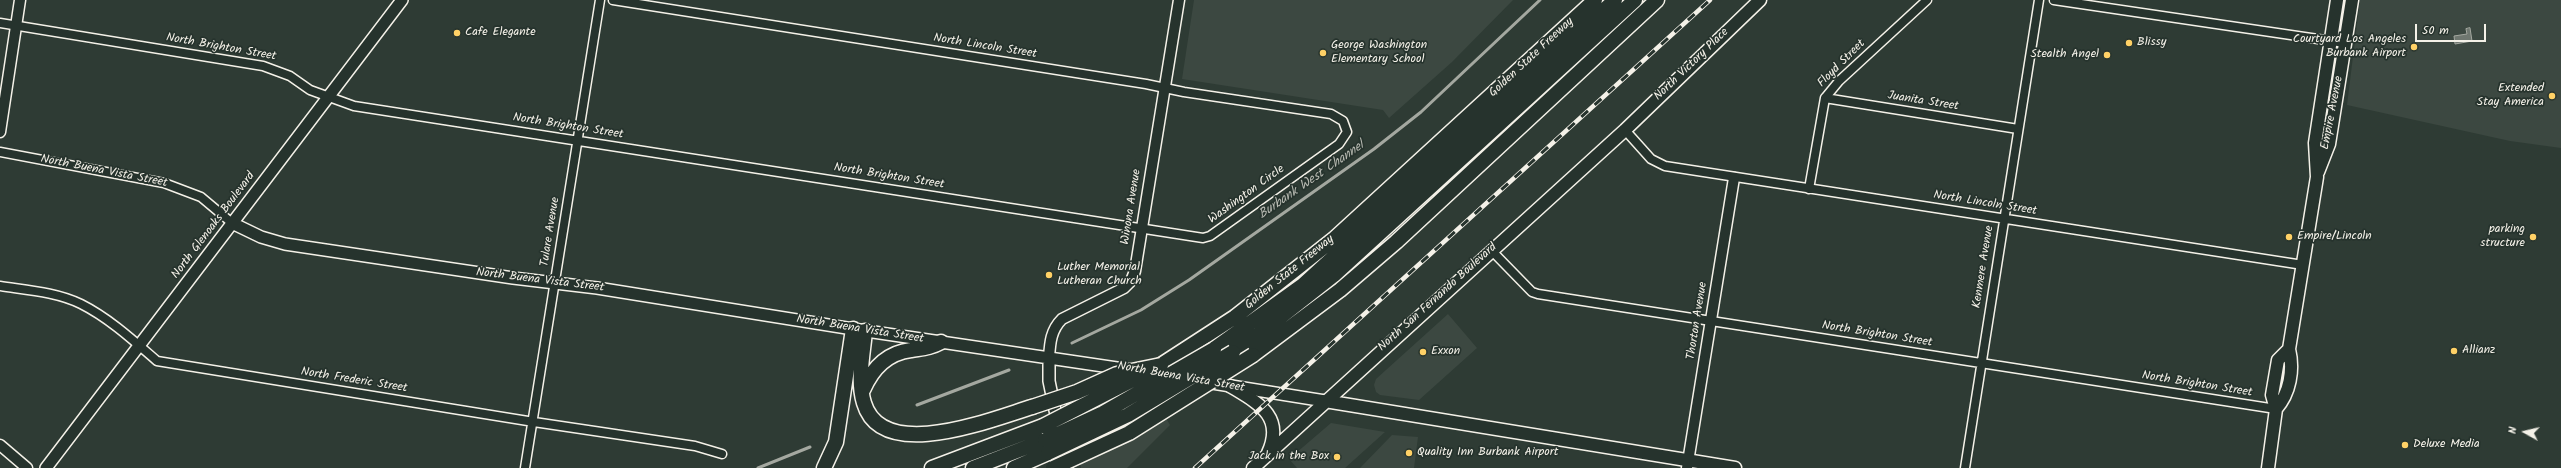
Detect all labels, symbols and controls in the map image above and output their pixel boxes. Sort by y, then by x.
street label: Golden State Freeway [1487,15,1577,101]
scale bar [2417,16,2488,42]
text: 50 m [2422,21,2449,40]
place label: Cafe Elegante [465,26,536,40]
street label: North Victory Place [1652,26,1732,104]
marker: Cafe Elegante [452,28,462,38]
street label: North Brighton Street [165,31,277,65]
street label: North Lincoln Street [932,32,1038,62]
place label: Courtyard Los Angeles Burbank Airport [2293,33,2406,61]
place label: Blissy [2137,36,2166,50]
street label: Floyd Street [1815,37,1869,91]
marker: Blissy [2124,38,2134,48]
place label: George Washington Elementary School [1331,39,1427,67]
marker: Courtyard Los Angeles Burbank Airport [2409,42,2419,52]
marker: George Washington Elementary School [1318,48,1328,58]
place label: Stealth Angel [2030,48,2099,62]
marker: Stealth Angel [2102,50,2112,60]
street label: Empire Avenue [2319,75,2347,151]
place label: Extended Stay America [2477,82,2544,110]
street label: Juanita Street [1886,89,1960,115]
marker: Extended Stay America [2547,91,2557,101]
street label: North Brighton Street [512,111,624,143]
water label: Burbank West Channel [1256,139,1368,223]
street label: North Buena Vista Street [39,153,169,191]
street label: North Brighton Street [833,161,945,193]
street label: Washington Circle [1206,163,1288,227]
street label: Winona Avenue [1119,168,1145,246]
street label: North Glenoaks Boulevard [169,170,259,282]
street label: North Lincoln Street [1932,189,2038,219]
street label: Tulare Avenue [538,196,564,268]
place label: parking structure [2480,223,2525,251]
street label: Kenmere Avenue [1970,225,1998,309]
place label: Empire/Lincoln [2297,230,2372,244]
marker: Empire/Lincoln [2284,232,2294,242]
marker: parking structure [2528,232,2538,242]
street label: Golden State Freeway [1243,233,1337,313]
street label: North San Fernando Boulevard [1376,241,1500,355]
place label: Luther Memorial Lutheran Church [1057,261,1142,289]
street label: North Buena Vista Street [475,266,605,296]
marker: Luther Memorial Lutheran Church [1044,270,1054,280]
street label: Thorton Avenue [1685,281,1711,361]
street label: North Buena Vista Street [795,313,925,347]
street label: North Brighton Street [1821,319,1933,351]
place label: Allianz [2462,344,2495,358]
place label: Exxon [1431,345,1460,359]
marker: Allianz [2449,346,2459,356]
marker: Exxon [1418,347,1428,357]
street label: North Buena Vista Street [1116,360,1246,396]
street label: North Frederic Street [300,365,408,397]
street label: North Brighton Street [2141,369,2253,401]
north arrow [2505,412,2545,452]
text: N [2504,426,2523,435]
place label: Deluxe Media [2413,438,2480,452]
marker: Deluxe Media [2400,440,2410,450]
place label: Quality Inn Burbank Airport [1417,446,1558,460]
marker: Quality Inn Burbank Airport [1404,448,1414,458]
place label: Jack in the Box [1248,450,1329,464]
marker: Jack in the Box [1332,452,1342,462]

